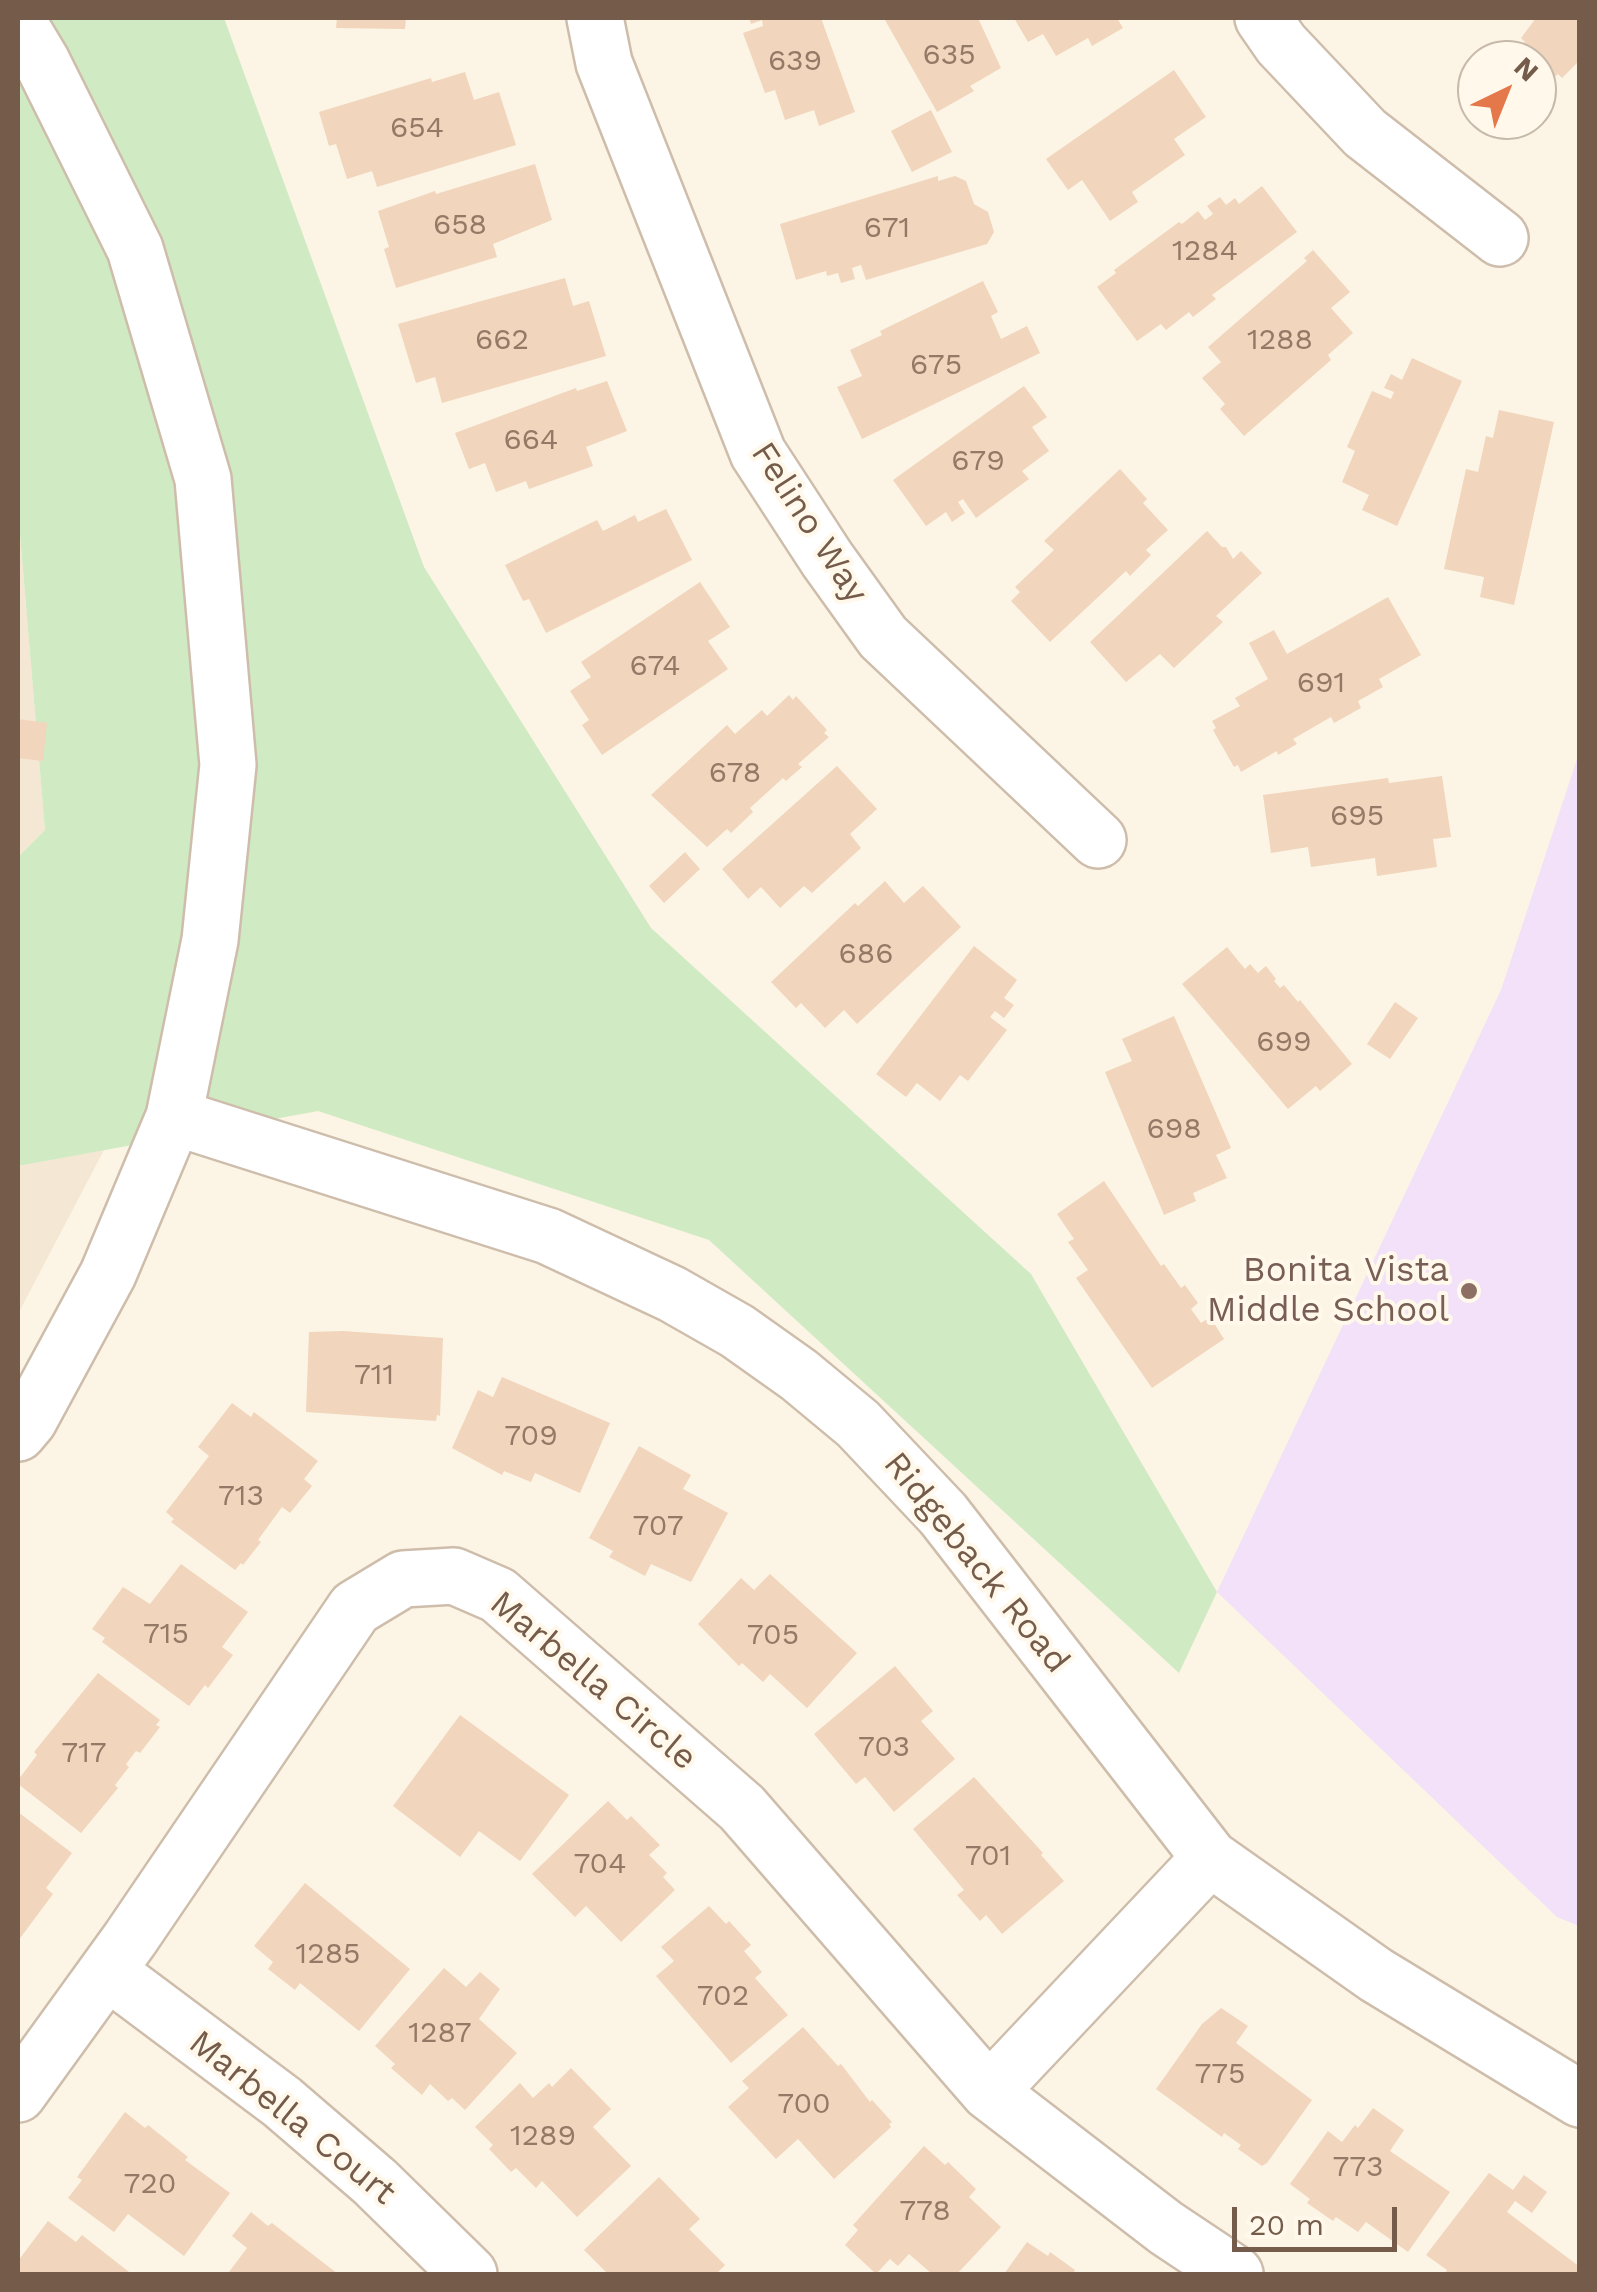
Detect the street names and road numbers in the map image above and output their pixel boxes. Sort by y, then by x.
street label: Felino Way [741,435,877,611]
street label: Ridgeback Road [874,1444,1078,1682]
street label: Marbella Circle [481,1582,705,1780]
street label: Marbella Court [180,2022,404,2214]

